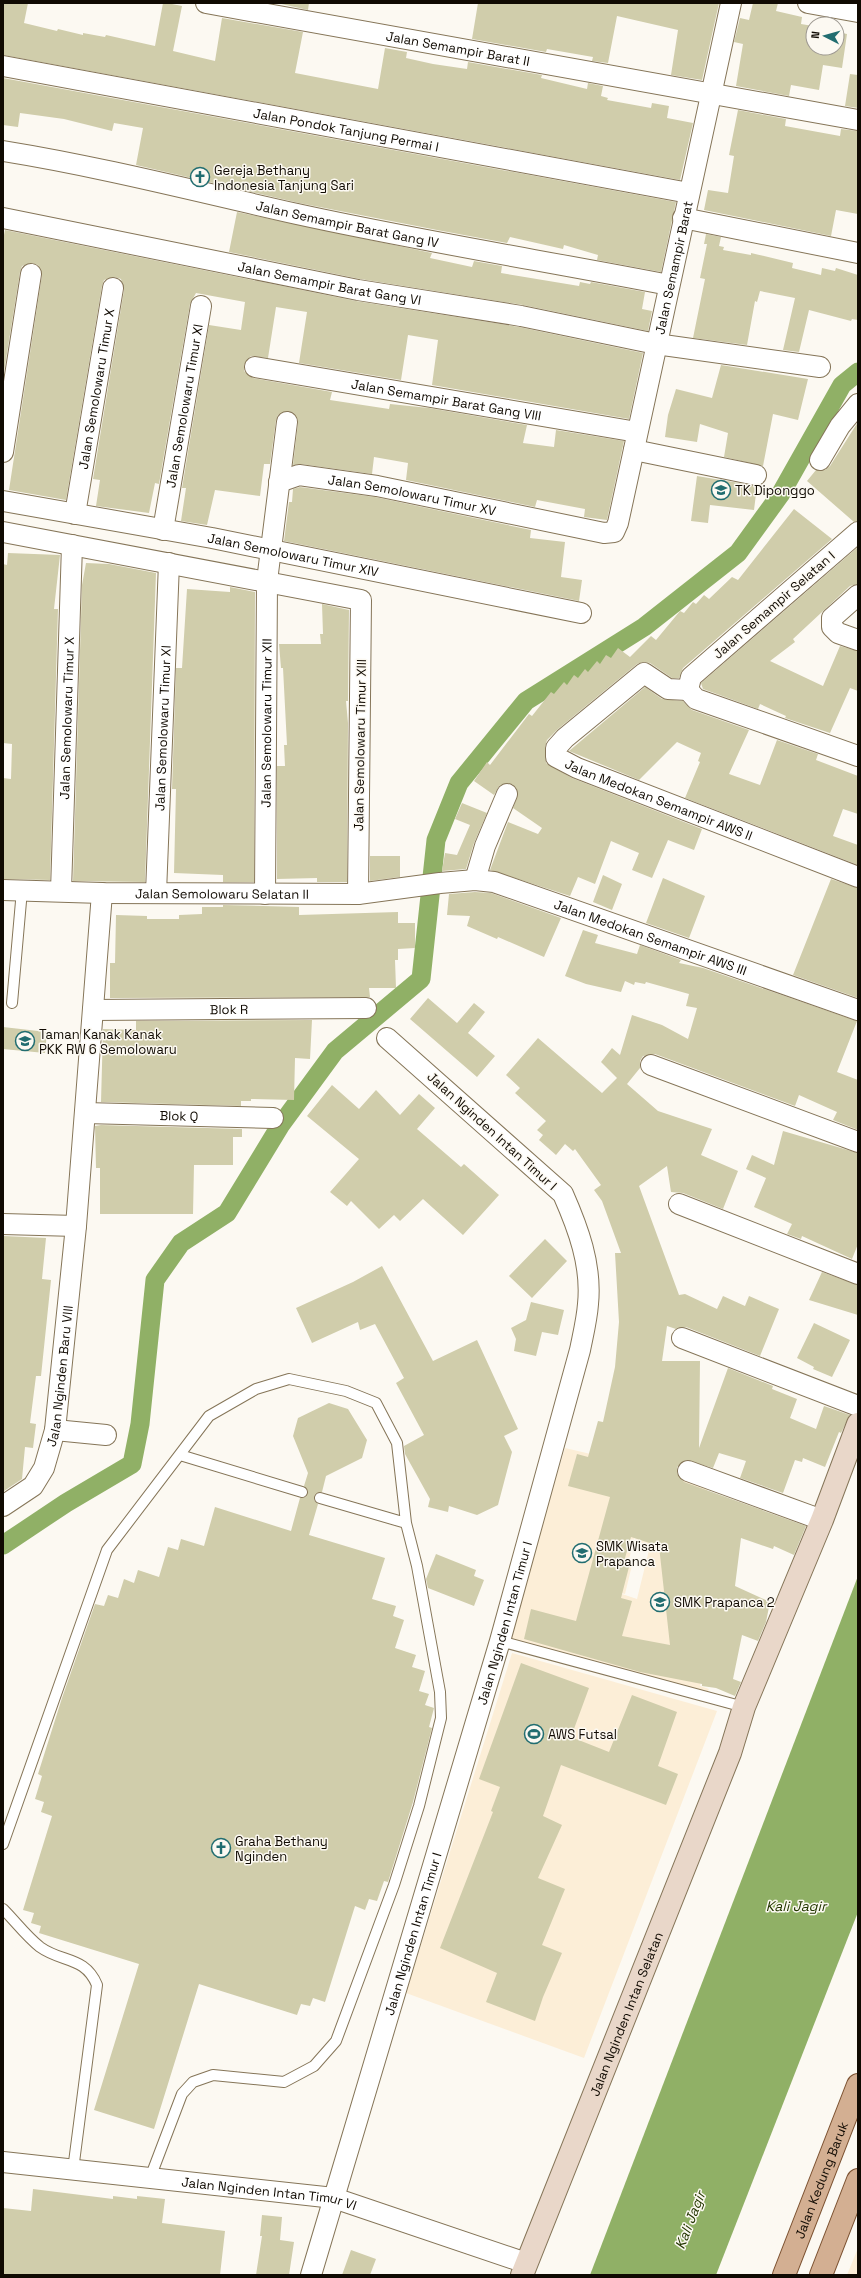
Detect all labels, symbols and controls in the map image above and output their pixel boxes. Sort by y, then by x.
north arrow [805,16,845,56]
street label: Jalan Semampir Barat II [385,27,531,69]
text: N [808,31,822,39]
street label: Jalan Pondok Tanjung Permai I [252,104,440,155]
place label: Gereja Bethany Indonesia Tanjung Sari [214,162,354,194]
church icon: Gereja Bethany Indonesia Tanjung Sari [189,166,211,188]
street label: Jalan Semampir Barat Gang IV [254,196,440,251]
street label: Jalan Semampir Barat [651,199,696,336]
street label: Jalan Semampir Barat Gang VI [236,257,422,308]
street label: Jalan Semolowaru Timur X [74,307,118,471]
street label: Jalan Semolowaru Timur XI [162,322,206,489]
street label: Jalan Semampir Barat Gang VIII [350,375,543,424]
street label: Jalan Semolowaru Timur XV [327,471,498,519]
school or university icon: TK Diponggo [710,479,732,501]
place label: TK Diponggo [735,482,815,499]
street label: Jalan Semolowaru Timur XIV [206,529,380,580]
street label: Jalan Semampir Selatan I [710,547,838,663]
street label: Jalan Semolowaru Timur X [55,636,78,800]
street label: Jalan Semolowaru Timur XII [257,638,275,808]
street label: Jalan Semolowaru Timur XI [151,645,174,811]
street label: Jalan Semolowaru Timur XIII [350,659,370,831]
street label: Jalan Medokan Semampir AWS II [562,755,755,844]
street label: Jalan Semolowaru Selatan II [135,885,309,902]
street label: Jalan Medokan Semampir AWS III [552,895,749,979]
street label: Blok R [210,1000,248,1018]
place label: Taman Kanak Kanak PKK RW 6 Semolowaru [39,1026,177,1058]
school or university icon: Taman Kanak Kanak PKK RW 6 Semolowaru [14,1030,36,1052]
street label: Jalan Nginden Intan Timur I [424,1068,560,1194]
street label: Blok Q [159,1106,199,1125]
street label: Jalan Nginden Baru VIII [42,1304,76,1449]
place label: SMK Wisata Prapanca [596,1538,669,1570]
street label: Jalan Nginden Intan Timur I [473,1539,535,1707]
school or university icon: SMK Wisata Prapanca [571,1542,593,1564]
school or university icon: SMK Prapanca 2 [649,1591,671,1613]
place label: SMK Prapanca 2 [674,1594,775,1611]
sports icon: AWS Futsal [523,1723,545,1745]
place label: AWS Futsal [548,1726,617,1743]
place label: Graha Bethany Nginden [235,1833,328,1865]
church icon: Graha Bethany Nginden [210,1837,232,1859]
street label: Jalan Nginden Intan Timur I [380,1850,445,2017]
water label: Kali Jagir [766,1897,828,1915]
street label: Jalan Nginden Intan Selatan [586,1929,666,2099]
street label: Jalan Kedung Baruk [791,2119,851,2241]
street label: Jalan Nginden Intan Timur VI [181,2173,359,2214]
water label: Kali Jagir [671,2187,710,2252]

